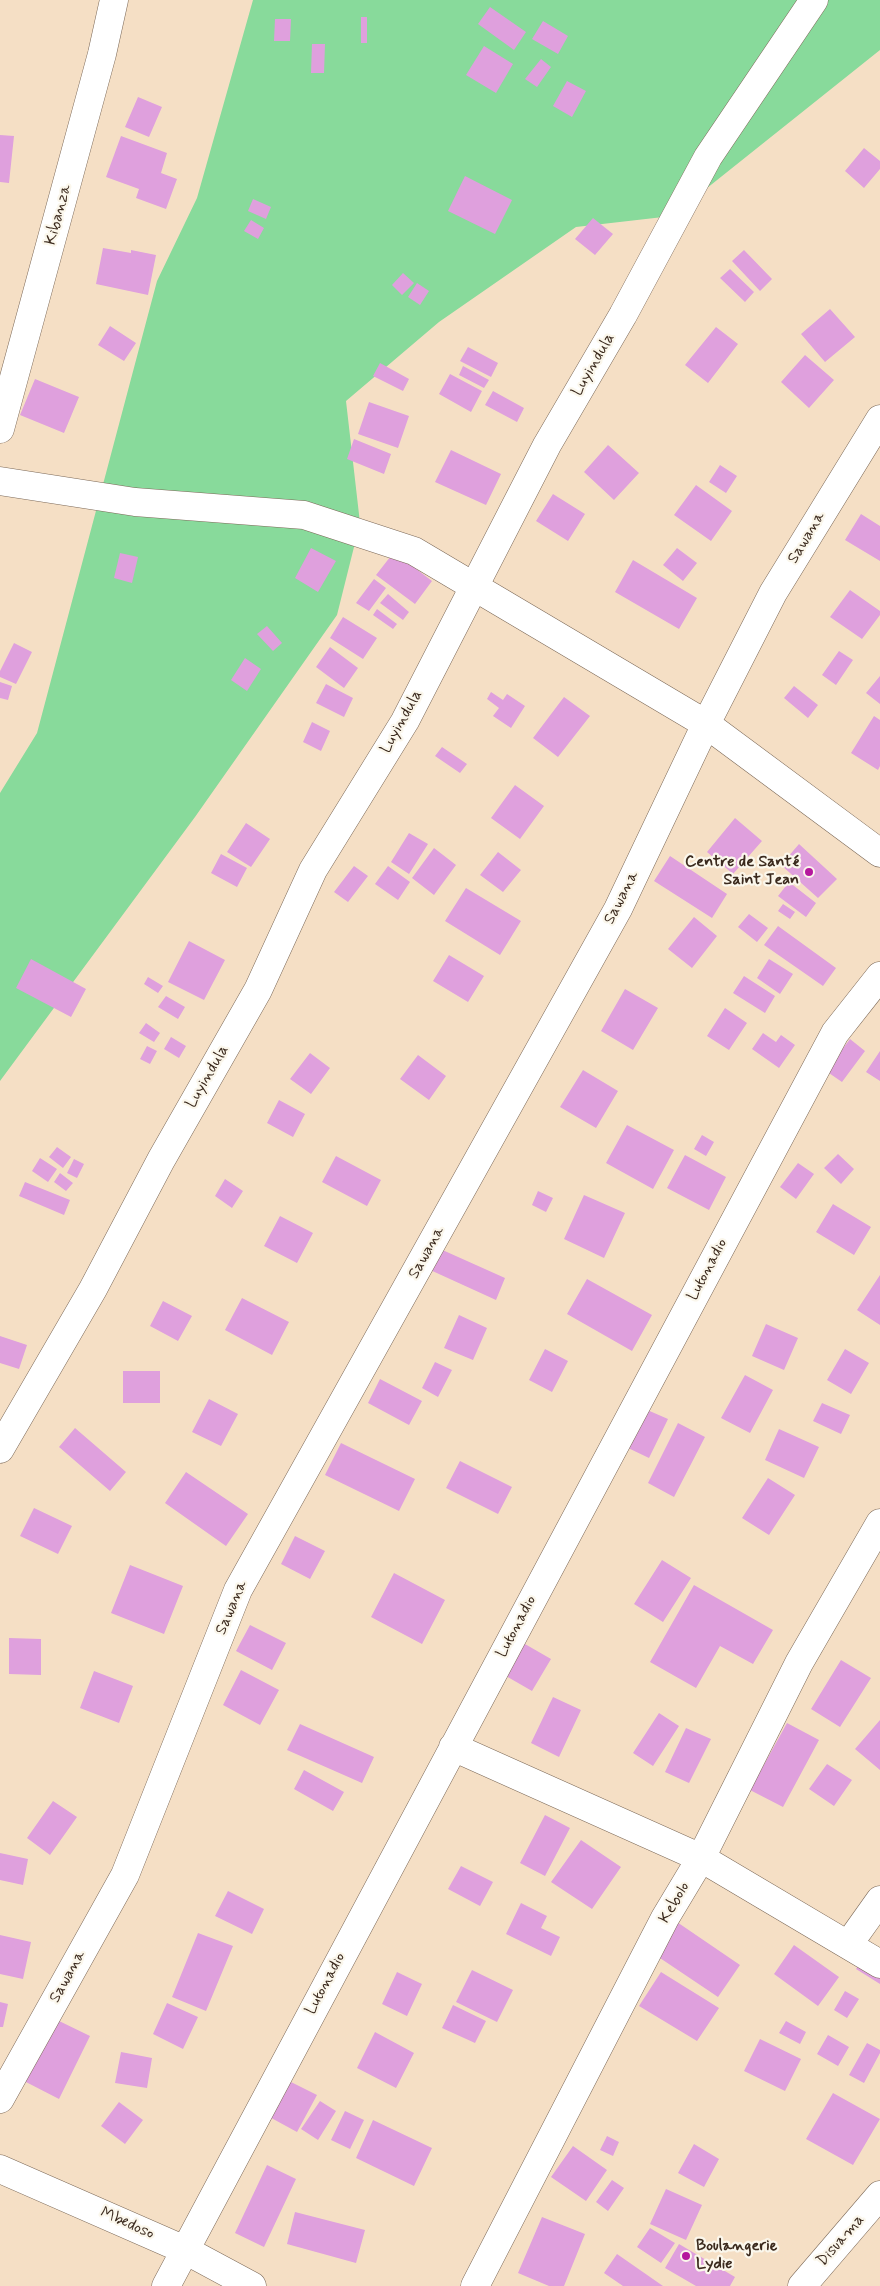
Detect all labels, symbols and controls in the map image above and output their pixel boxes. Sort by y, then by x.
street label: Kibanza [42,183,76,247]
street label: Luyindula [568,330,620,400]
street label: Sawana [784,509,830,567]
street label: Luyindula [377,687,427,757]
place label: Centre de Santé Saint Jean [685,853,799,891]
marker: Centre de Santé Saint Jean [803,866,815,878]
street label: Sawana [601,868,643,928]
street label: Luyindula [182,1042,234,1112]
street label: Sawana [405,1223,449,1283]
street label: Lutonadio [684,1236,732,1304]
street label: Sawana [212,1578,252,1638]
street label: Lutonadio [493,1593,541,1661]
street label: Kebolo [656,1879,694,1927]
street label: Sawana [46,1947,90,2007]
street label: Lutonadio [302,1950,350,2018]
street label: Mbedoso [97,2204,157,2244]
street label: Disuama [813,2211,869,2271]
place label: Boulangerie Lydie [696,2237,777,2275]
marker: Boulangerie Lydie [680,2250,692,2262]

